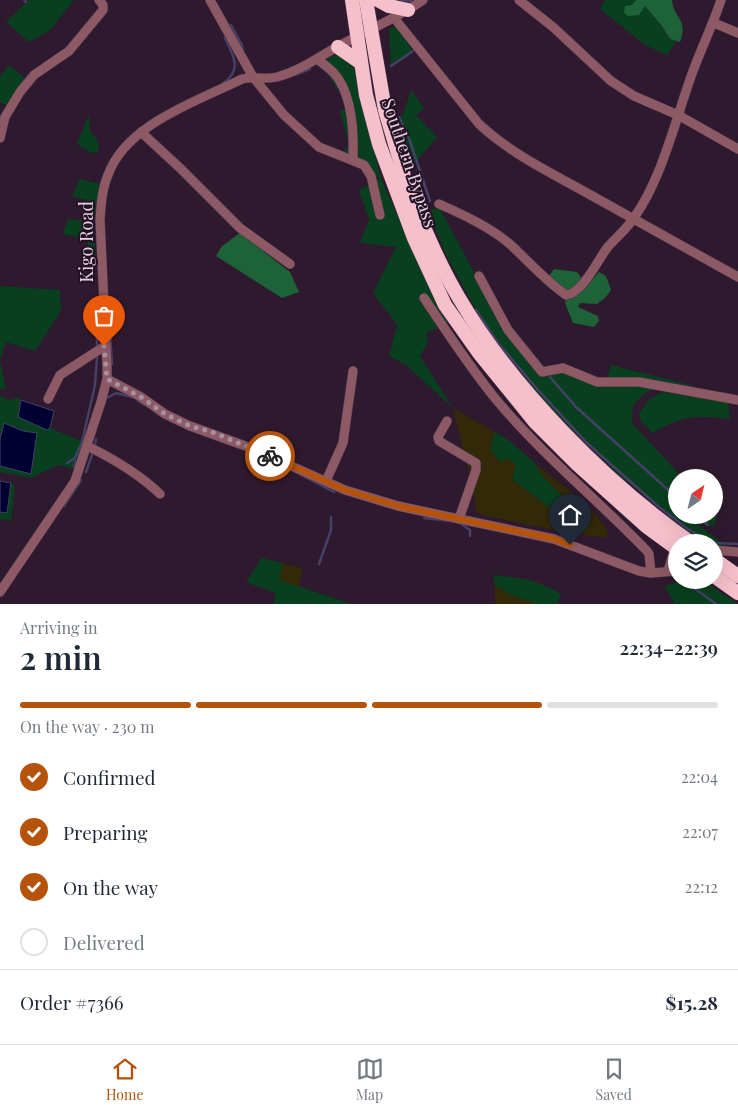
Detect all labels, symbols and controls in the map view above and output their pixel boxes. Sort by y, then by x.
street label: Southern Bypass [377,95,443,230]
street label: Kigo Road [74,201,98,283]
pin [83,295,125,346]
icon: bag [90,302,118,330]
courier [245,431,295,481]
icon: bike [256,442,284,470]
north arrow [668,469,722,524]
map controls [668,469,723,589]
pin [549,494,591,545]
icon: home [556,501,584,529]
button: layers [668,534,723,589]
text: Arriving in [20,617,98,638]
text: 22:34–22:39 [619,634,718,660]
text: 2 min [20,635,102,678]
text: On the way · 230 m [20,716,155,737]
icon: check [20,763,48,791]
text: Confirmed [63,764,156,790]
text: 22:04 [681,766,718,787]
icon: check [20,818,48,846]
text: Preparing [63,819,148,845]
text: 22:07 [682,821,718,842]
icon: check [20,873,48,901]
text: On the way [63,874,158,900]
text: 22:12 [685,876,718,897]
text: Delivered [63,929,145,955]
text: Order #7366 [20,989,124,1015]
text: $15.28 [666,989,718,1015]
tab: Home [106,1055,144,1104]
tab: Map [356,1055,384,1104]
tab: Saved [596,1055,632,1104]

